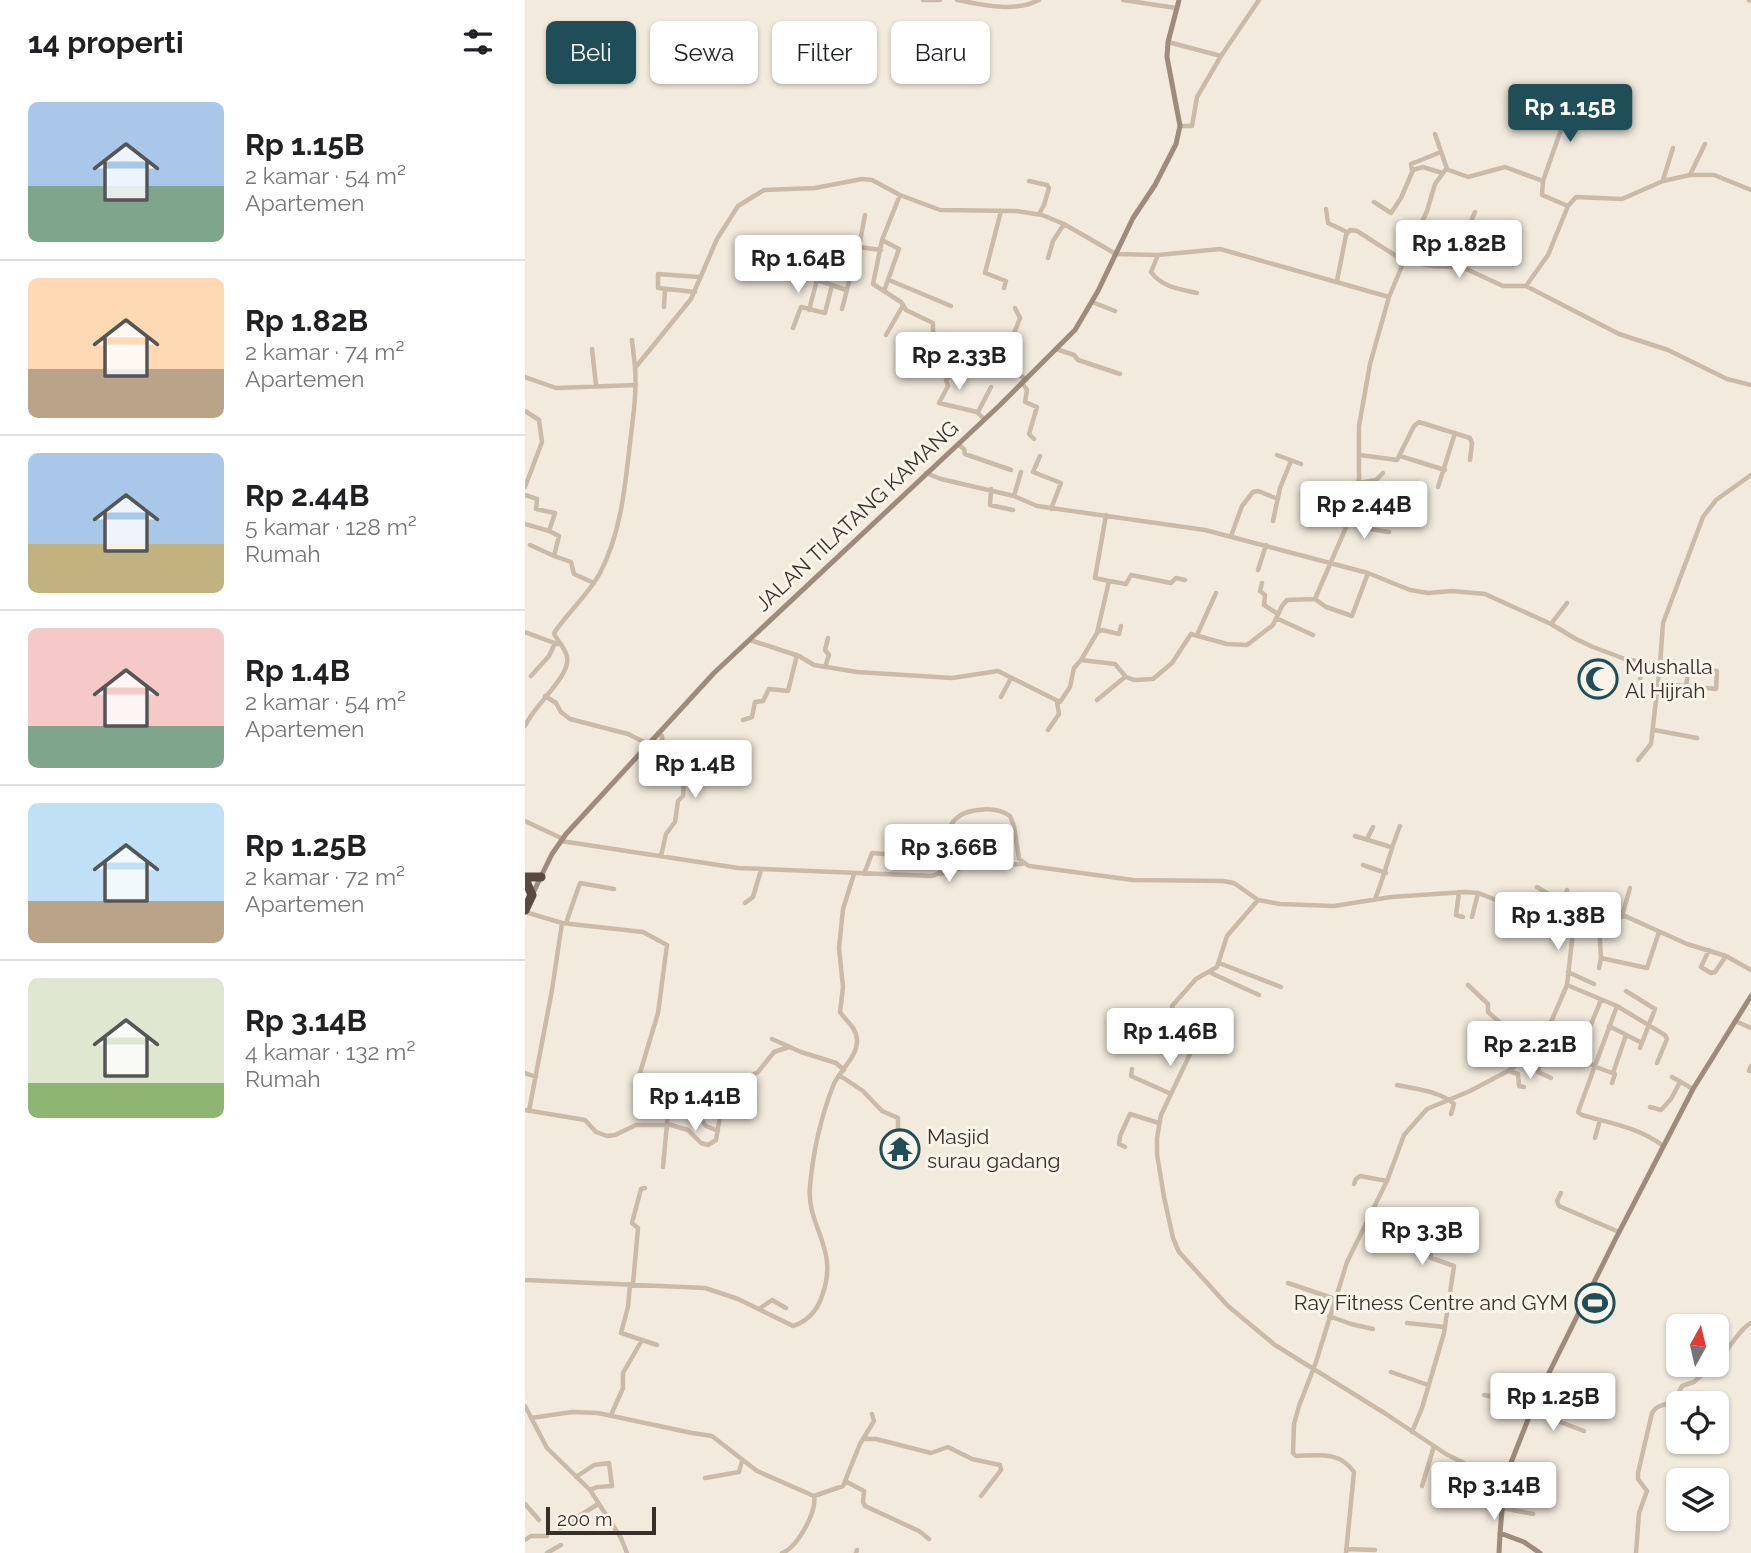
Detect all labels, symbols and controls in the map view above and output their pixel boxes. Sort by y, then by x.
chip: Beli [546,21,636,84]
chip: Sewa [650,21,758,84]
chip: Filter [772,21,877,84]
chip: Baru [891,21,990,84]
icon: filters [459,23,497,61]
text: 14 properti [28,25,184,60]
pin: Rp 1.15B [1498,85,1642,144]
text: Rp 1.15B [1524,93,1616,120]
text: Rp 1.15B [245,127,364,162]
icon: home [84,130,168,214]
text: 2 kamar · 54 m² [245,162,406,189]
text: Apartemen [245,189,364,216]
pin: Rp 1.82B [1387,220,1531,280]
text: Rp 1.82B [1412,229,1506,256]
pin: Rp 1.64B [726,236,870,295]
text: Rp 1.64B [751,244,845,271]
text: Rp 1.82B [245,303,368,338]
icon: home [84,306,168,390]
pin: Rp 2.33B [887,332,1031,392]
text: 2 kamar · 74 m² [245,338,404,365]
text: Rp 2.33B [912,341,1006,368]
text: Apartemen [245,365,364,392]
street label: JALAN TILATANG KAMANG [750,415,963,616]
text: Rp 2.44B [245,478,369,513]
icon: home [84,481,168,565]
pin: Rp 2.44B [1292,482,1436,541]
text: Rp 2.44B [1316,490,1412,517]
text: 5 kamar · 128 m² [245,513,417,540]
text: Rumah [245,540,321,567]
text: Rp 1.4B [245,653,350,688]
place label: Mushalla Al Hijrah [1625,654,1713,703]
icon: home [84,656,168,740]
mosque icon: Mushalla Al Hijrah [1577,658,1619,700]
text: 2 kamar · 54 m² [245,688,406,715]
text: Apartemen [245,715,364,742]
pin: Rp 1.4B [630,740,760,800]
text: Rp 1.4B [655,749,735,776]
pin: Rp 3.66B [877,824,1021,884]
text: Rp 1.25B [245,828,367,863]
icon: home [84,831,168,915]
text: Rp 3.66B [901,833,997,860]
text: 2 kamar · 72 m² [245,863,405,890]
text: Apartemen [245,890,364,917]
pin: Rp 1.38B [1486,892,1630,952]
text: Rp 1.38B [1511,901,1605,928]
text: Rp 3.14B [245,1003,367,1038]
icon: home [84,1006,168,1090]
pin: Rp 1.46B [1098,1009,1242,1068]
text: Rp 1.46B [1123,1017,1217,1044]
pin: Rp 2.21B [1458,1021,1602,1081]
text: Rp 2.21B [1483,1030,1577,1057]
text: 4 kamar · 132 m² [245,1038,415,1065]
text: Rumah [245,1065,321,1092]
pin: Rp 1.41B [623,1074,767,1133]
text: Rp 1.41B [649,1082,741,1109]
place label: Masjid surau gadang [927,1124,1060,1173]
temple icon: Masjid surau gadang [879,1128,921,1170]
pin: Rp 3.3B [1357,1208,1487,1267]
text: Rp 3.3B [1381,1216,1463,1243]
sports icon: Ray Fitness Centre and GYM [1574,1282,1616,1324]
place label: Ray Fitness Centre and GYM [1294,1290,1568,1315]
north arrow [1666,1314,1729,1377]
map controls [1666,1314,1729,1531]
pin: Rp 1.25B [1481,1374,1625,1433]
text: Rp 1.25B [1506,1382,1600,1409]
button: locate [1666,1391,1729,1454]
pin: Rp 3.14B [1422,1462,1566,1522]
button: layers [1666,1468,1729,1531]
text: Rp 3.14B [1447,1471,1541,1498]
scale bar [546,1504,656,1536]
text: 200 m [557,1508,612,1530]

